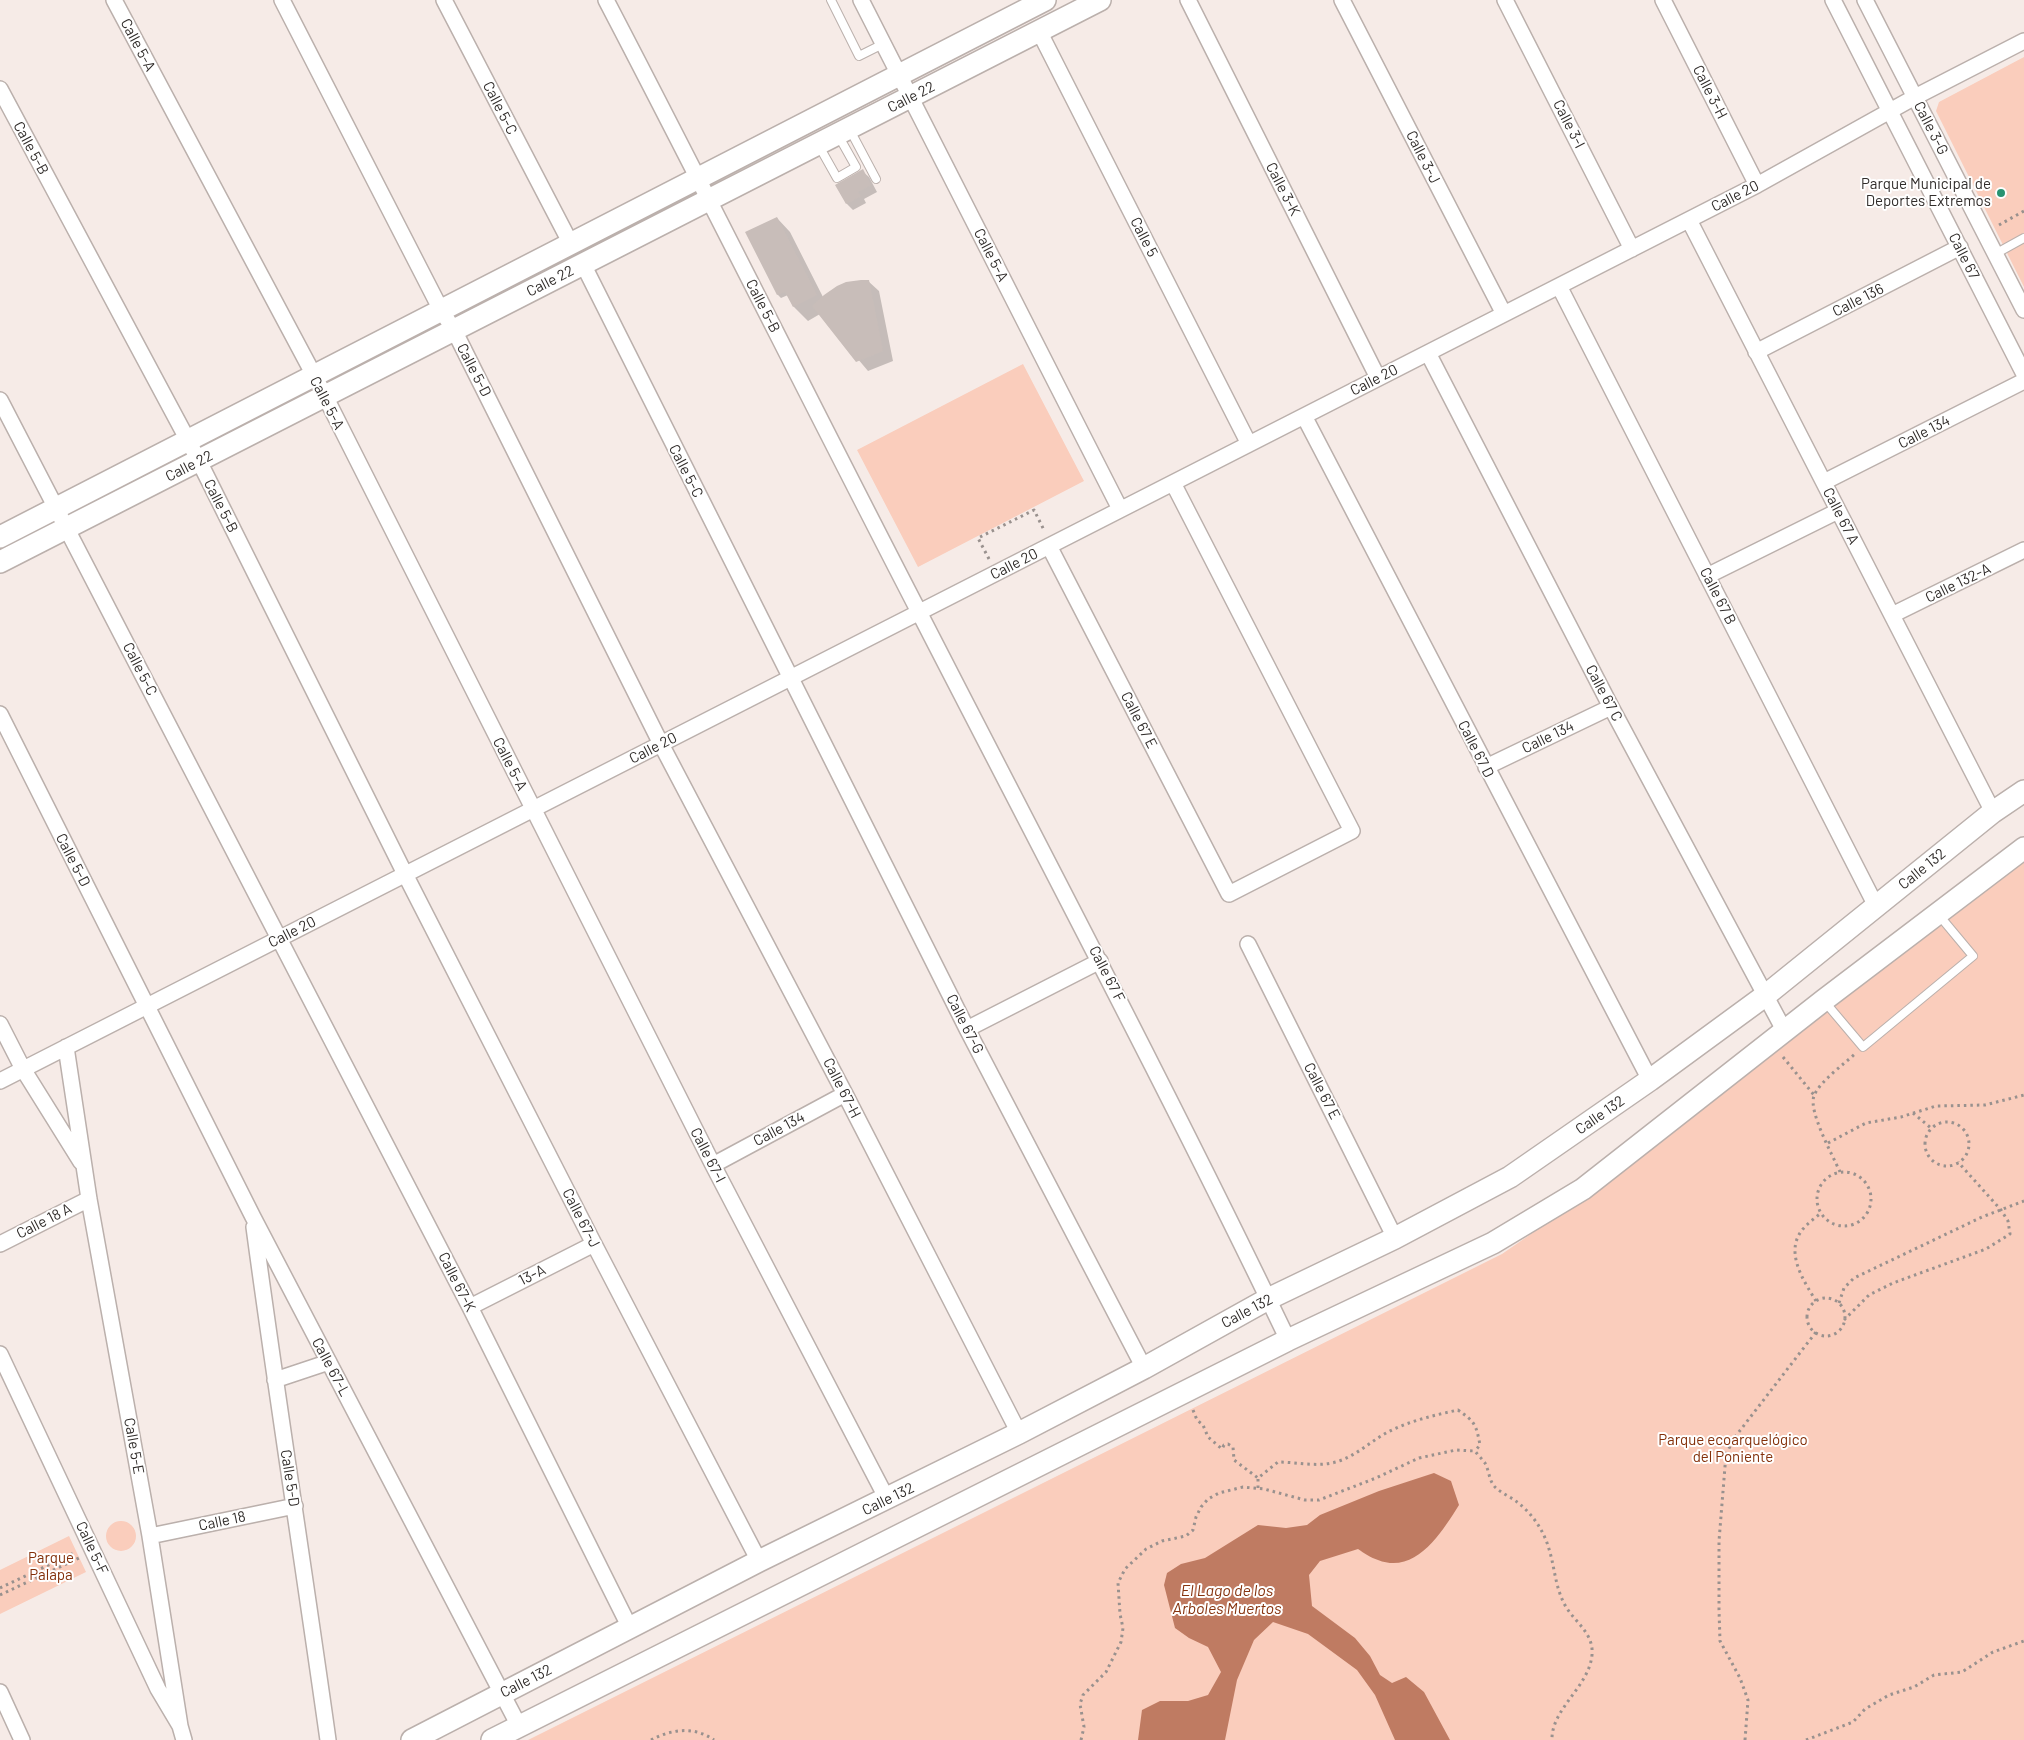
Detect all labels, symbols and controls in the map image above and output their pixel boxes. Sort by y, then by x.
street label: Calle 5-A [117,15,159,75]
street label: Calle 3-H [1689,62,1731,122]
street label: Calle 22 [884,77,938,117]
street label: Calle 5-C [479,78,521,138]
street label: Calle 3-I [1549,97,1589,151]
street label: Calle 3-G [1910,98,1952,158]
street label: Calle 5-B [10,118,52,178]
street label: Calle 3-J [1402,128,1444,186]
street label: Calle 3-K [1262,159,1304,219]
place label: Parque Municipal de Deportes Extremos [1861,175,1991,210]
street label: Calle 20 [1708,176,1762,216]
marker: Parque Municipal de Deportes Extremos [1995,187,2007,199]
street label: Calle 5 [1126,214,1162,260]
street label: Calle 5-A [970,225,1012,285]
street label: Calle 67 [1945,230,1983,282]
street label: Calle 22 [523,261,577,301]
street label: Calle 5-B [742,276,784,336]
street label: Calle 136 [1829,279,1887,321]
street label: Calle 5-D [453,340,495,400]
street label: Calle 20 [1347,360,1401,400]
street label: Calle 5-A [306,373,348,433]
street label: Calle 134 [1895,411,1953,453]
street label: Calle 5-C [665,441,707,501]
street label: Calle 22 [162,446,216,486]
street label: Calle 5-B [200,476,242,536]
street label: Calle 67 A [1819,485,1863,547]
street label: Calle 20 [987,544,1041,584]
street label: Calle 132-A [1922,559,1994,607]
street label: Calle 67 B [1696,564,1740,628]
street label: Calle 5-C [119,639,161,699]
street label: Calle 67 C [1582,662,1626,724]
street label: Calle 67 E [1117,689,1161,751]
street label: Calle 67 D [1454,717,1498,781]
street label: Calle 134 [1519,717,1577,757]
street label: Calle 20 [626,728,680,768]
street label: Calle 5-A [489,734,531,794]
street label: Calle 5-D [52,830,94,890]
street label: Calle 132 [1895,845,1949,893]
street label: Calle 20 [265,912,319,952]
street label: Calle 67 F [1085,943,1129,1005]
street label: Calle 67-G [942,991,988,1057]
street label: Calle 67-H [819,1055,865,1121]
street label: Calle 67 E [1300,1060,1344,1122]
street label: Calle 132 [1572,1092,1628,1138]
street label: Calle 134 [750,1108,808,1150]
street label: Calle 67-I [687,1125,729,1185]
street label: Calle 67-J [558,1185,604,1251]
street label: Calle 18 A [13,1199,75,1243]
street label: Calle 67-K [434,1249,480,1315]
street label: 13-A [515,1261,549,1289]
street label: Calle 132 [1218,1290,1276,1332]
street label: Calle 67-L [308,1335,354,1399]
street label: Calle 5-E [120,1416,148,1476]
park label: Parque ecoarquelógico del Poniente [1658,1431,1808,1466]
street label: Calle 5-D [277,1448,303,1508]
street label: Calle 132 [859,1479,917,1519]
street label: Calle 18 [197,1507,247,1535]
street label: Calle 5-F [72,1519,112,1577]
park label: Parque Palapa [28,1549,74,1584]
water label: El Lago de los Arboles Muertos [1172,1581,1282,1619]
street label: Calle 132 [497,1660,555,1702]

